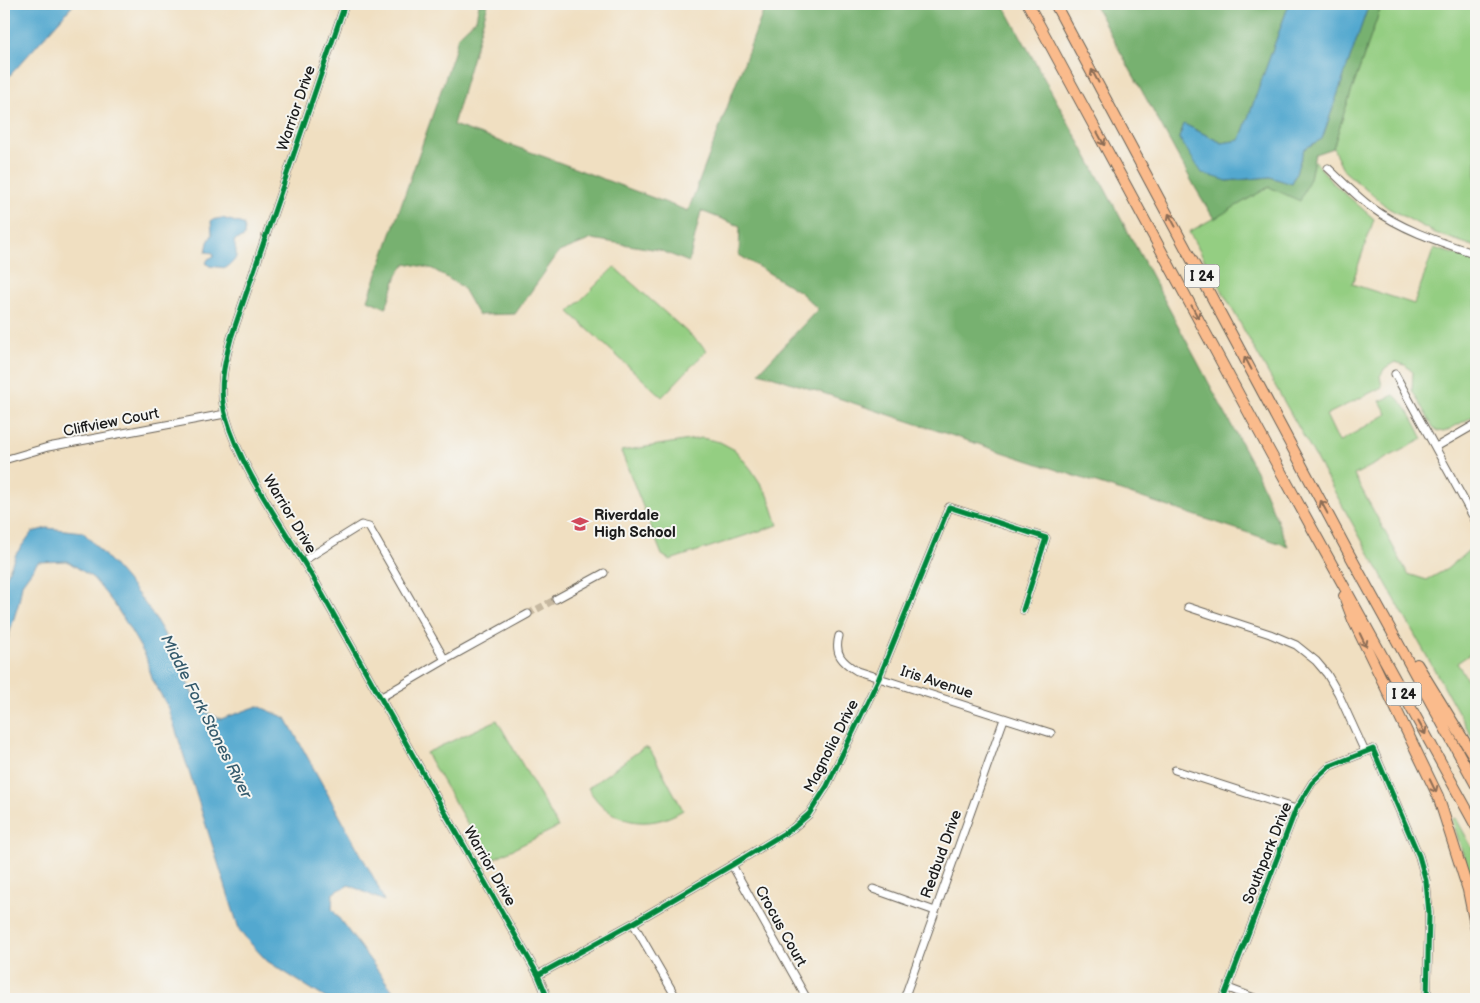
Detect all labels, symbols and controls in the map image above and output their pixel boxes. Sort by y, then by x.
street label: Warrior Drive [273,63,320,153]
one-way arrow [1090,70,1100,84]
one-way arrow [1097,131,1107,145]
one-way arrow [1167,212,1177,227]
road number: I 24 [1184,264,1220,288]
one-way arrow [1190,305,1200,320]
one-way arrow [1243,356,1252,371]
street label: Cliffview Court [62,404,161,441]
street label: Warrior Drive [259,471,321,557]
one-way arrow [1319,500,1329,514]
place label: Riverdale High School [594,506,676,542]
school or university icon: Riverdale High School [570,514,590,534]
water label: Middle Fork Stones River [156,632,256,803]
one-way arrow [1358,632,1368,647]
street label: Iris Avenue [898,662,976,703]
road number: I 24 [1386,682,1422,706]
street label: Magnolia Drive [800,697,863,796]
one-way arrow [1417,720,1427,735]
one-way arrow [1429,778,1438,793]
street label: Southpark Drive [1238,799,1297,907]
street label: Redbud Drive [917,807,966,901]
street label: Warrior Drive [459,823,520,910]
street label: Crocus Court [751,882,811,970]

